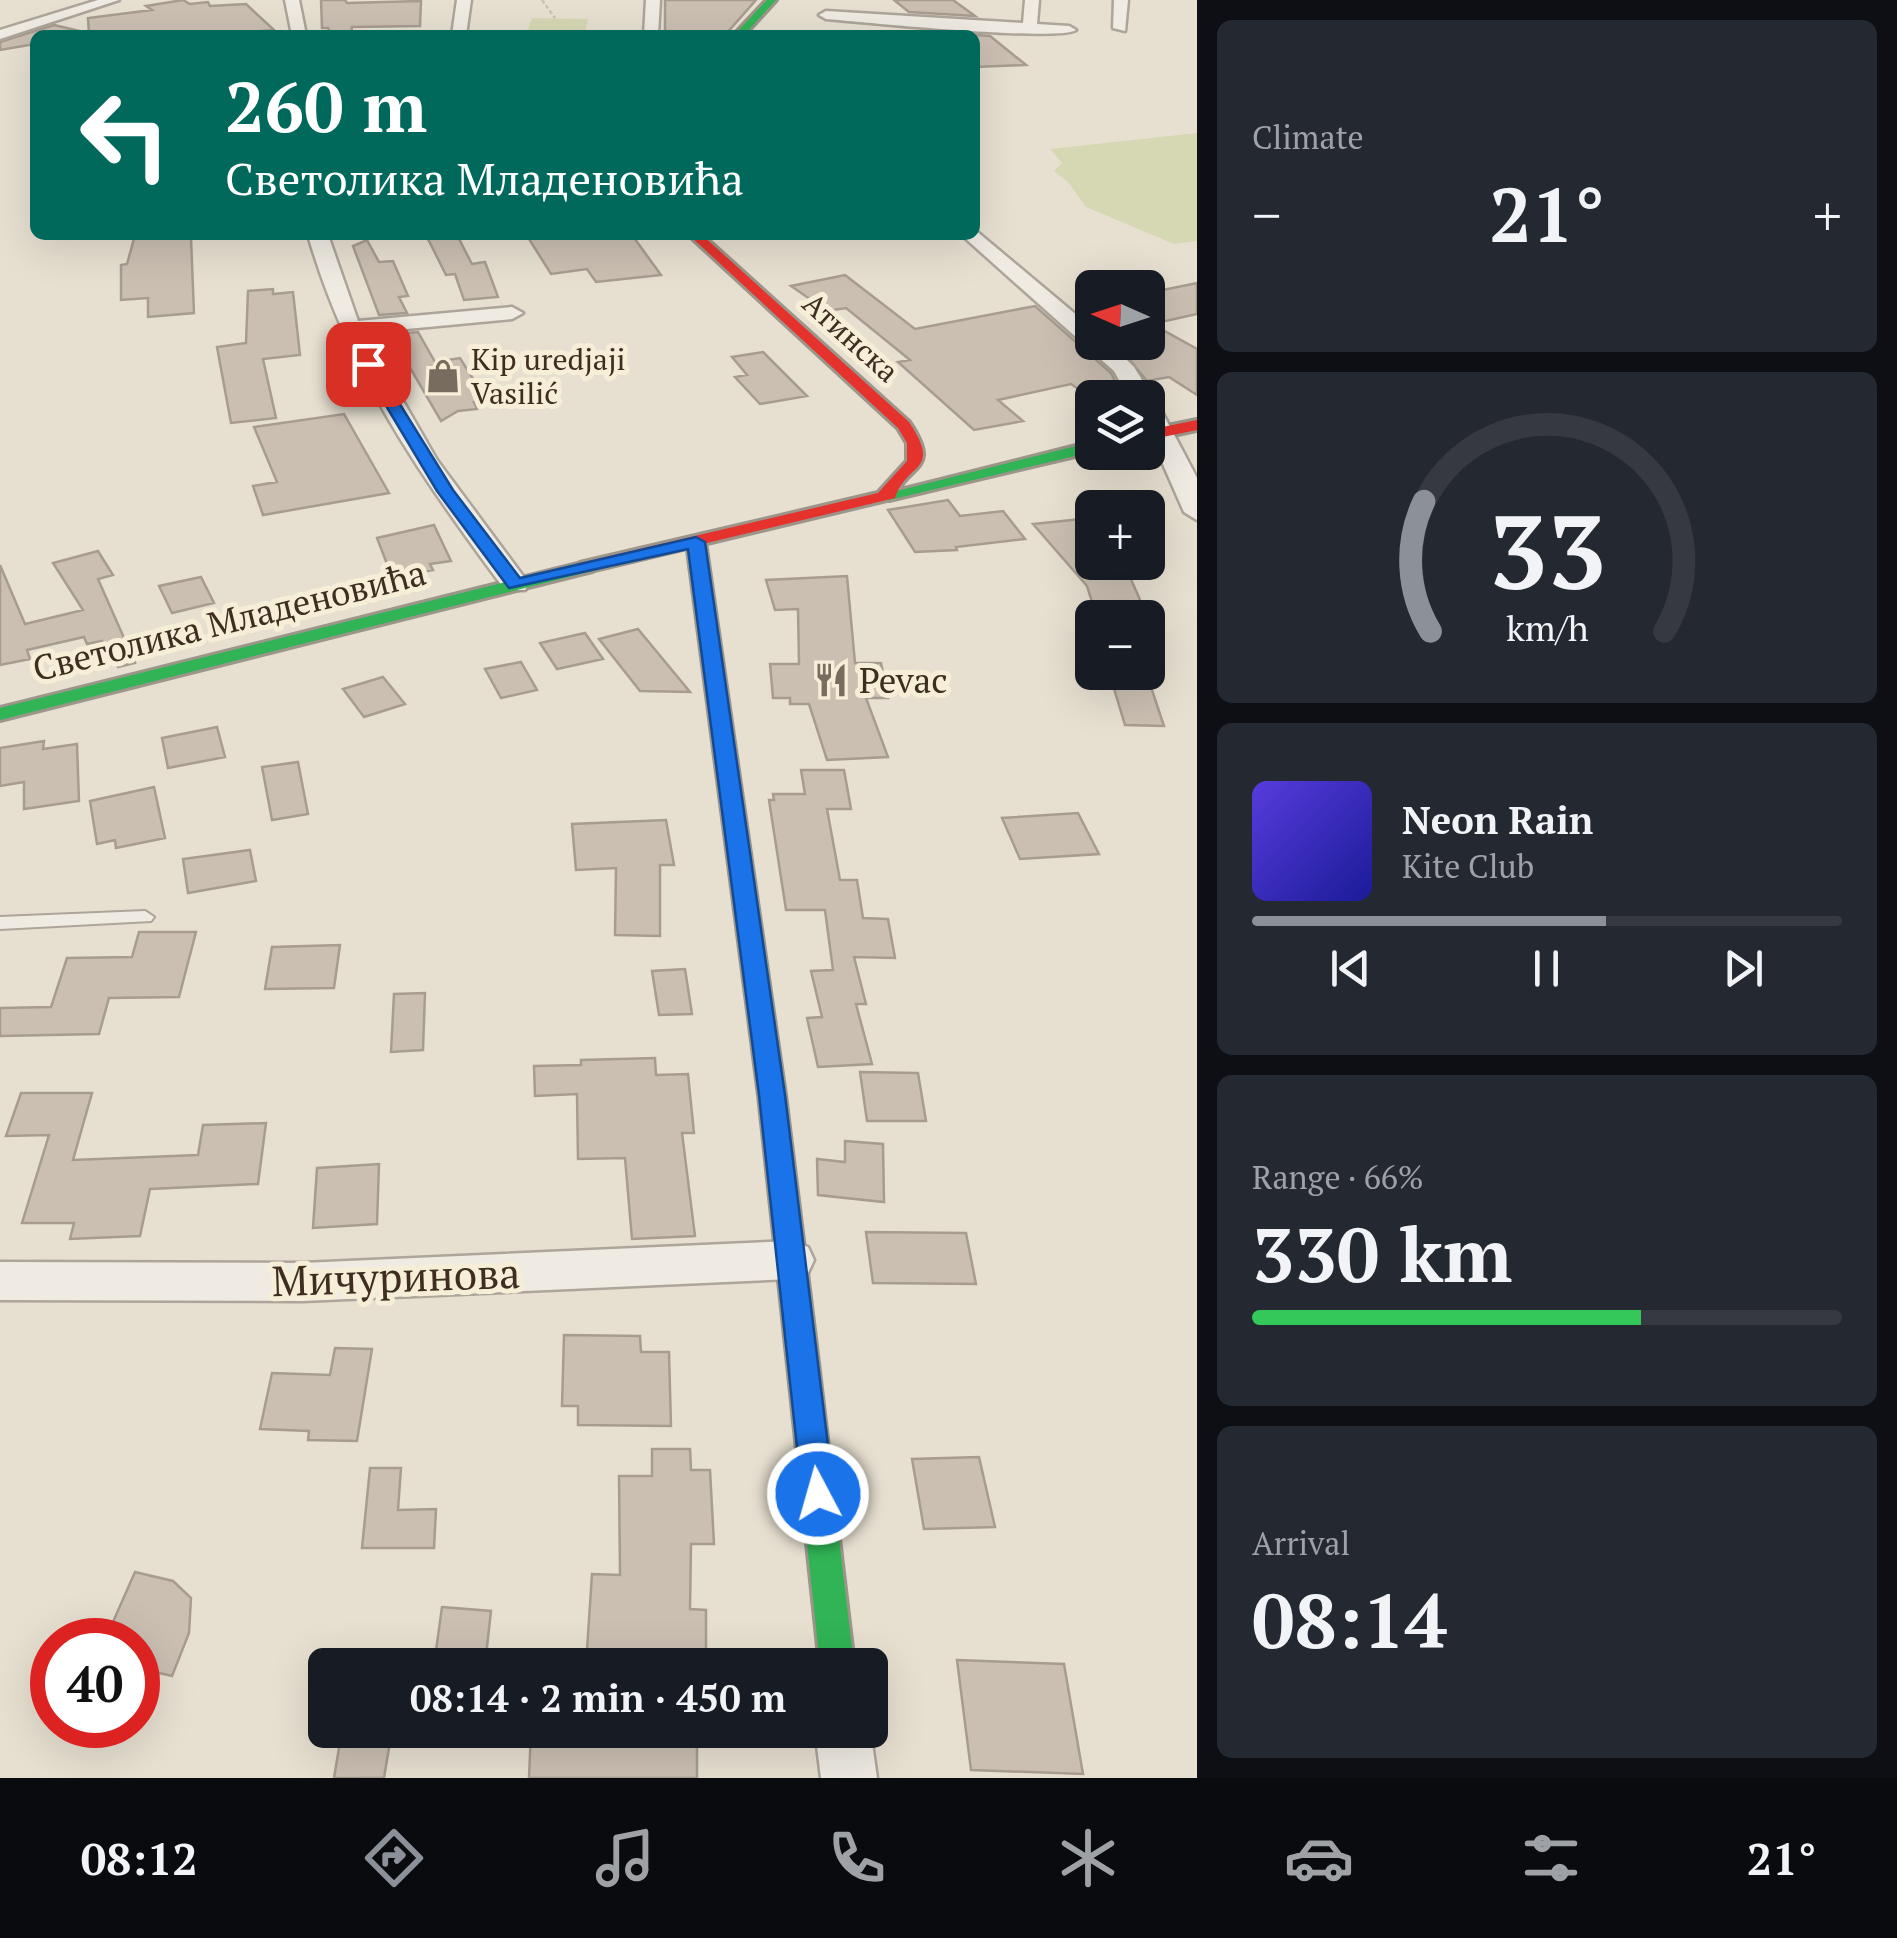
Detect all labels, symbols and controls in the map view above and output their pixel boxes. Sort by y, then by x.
text: 260 m [225,59,427,152]
icon: left [60,70,190,200]
text: Climate [1252,116,1364,158]
text: Светолика Младеновића [225,148,744,208]
text: 21° [1489,164,1605,263]
text: − [1252,178,1281,251]
text: + [1813,178,1842,251]
north arrow [1075,270,1165,360]
map controls [1075,270,1165,690]
street label: Атинска [794,283,908,391]
pin [326,322,411,407]
icon: arrive [341,337,396,392]
place label: Kip uredjaji Vasilić [471,339,626,413]
shop icon: Kip uredjaji Vasilić [424,357,462,395]
button: layers [1075,380,1165,470]
text: 33 [1488,481,1606,619]
button: + [1075,490,1165,580]
street label: Светолика Младеновића [28,549,430,691]
button: − [1075,600,1165,690]
text: km/h [1506,604,1588,651]
place label: Pevac [859,657,948,703]
restaurant icon: Pevac [812,661,850,699]
text: Neon Rain [1402,795,1593,845]
text: Kite Club [1402,845,1534,887]
icon: previous [1323,941,1378,996]
icon: pause [1519,941,1574,996]
icon: next [1716,941,1771,996]
text: Range · 66% [1252,1156,1424,1198]
text: 330 km [1252,1204,1512,1303]
street label: Мичуринова [271,1244,521,1308]
position arrow [766,1442,870,1546]
text: Arrival [1252,1522,1350,1564]
text: 08:14 [1252,1570,1447,1669]
speed limit sign: 40 [30,1618,160,1748]
text: 08:14 · 2 min · 450 m [410,1673,786,1723]
icon: directions [359,1823,429,1893]
icon: music [590,1823,660,1893]
icon: phone [822,1823,892,1893]
icon: climate [1053,1823,1123,1893]
icon: car [1284,1823,1354,1893]
icon: filters [1516,1823,1586,1893]
text: 08:12 [81,1828,198,1888]
text: 21° [1747,1828,1816,1888]

